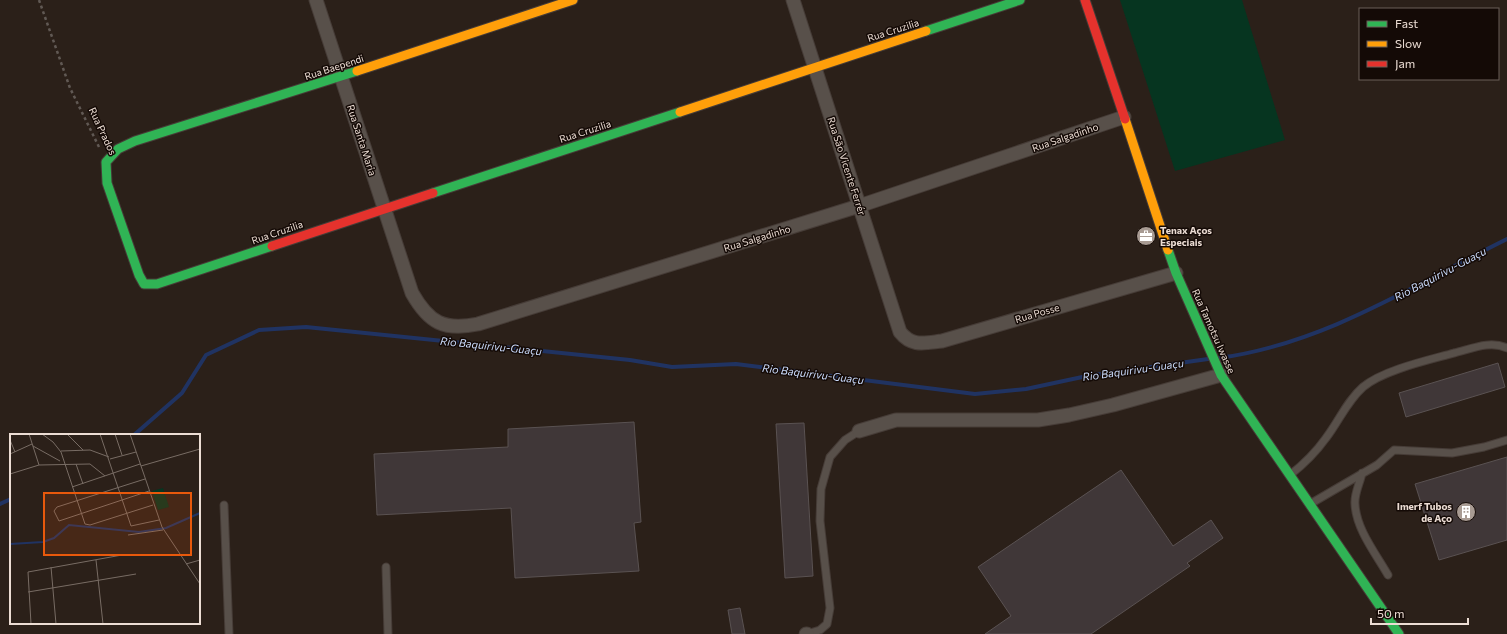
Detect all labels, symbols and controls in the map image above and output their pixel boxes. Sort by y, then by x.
legend [1359,8,1499,80]
street label: Rua Cruzilia [866,16,920,44]
text: Fast [1395,16,1418,30]
text: Slow [1395,36,1422,50]
street label: Rua Baependi [303,52,365,82]
text: Jam [1395,56,1415,71]
street label: Rua Santa Maria [345,103,379,177]
street label: Rua Prados [87,105,119,157]
street label: Rua São Vicente Ferrér [825,115,869,217]
street label: Rua Cruzilia [558,117,612,145]
street label: Rua Salgadinho [1030,120,1100,154]
street label: Rua Cruzilia [250,218,304,246]
street label: Rua Salgadinho [722,222,792,254]
place label: Tenax Aços Especiais [1160,224,1212,248]
office icon: Tenax Aços Especiais [1135,225,1157,247]
water label: Rio Baquirivu-Guaçu [1392,244,1488,303]
street label: Rua Tamotsu Iwasse [1190,287,1238,375]
street label: Rua Posse [1013,301,1061,325]
water label: Rio Baquirivu-Guaçu [439,334,543,357]
water label: Rio Baquirivu-Guaçu [1081,356,1185,383]
water label: Rio Baquirivu-Guaçu [761,361,865,386]
inset map [10,434,200,624]
place label: Imerf Tubos de Aço [1397,500,1452,524]
building icon: Imerf Tubos de Aço [1455,501,1477,523]
scale bar [1371,600,1468,626]
text: 50 m [1377,606,1405,620]

